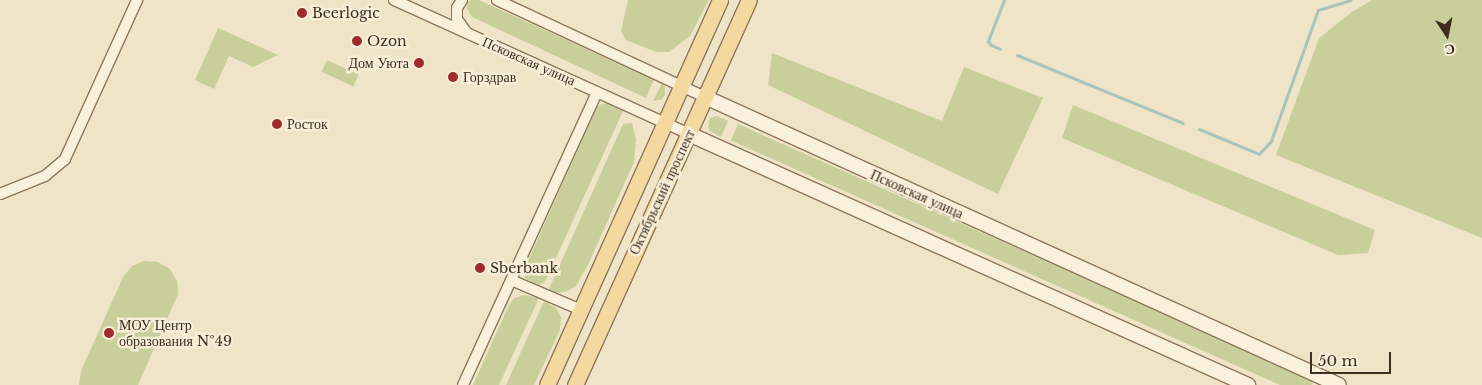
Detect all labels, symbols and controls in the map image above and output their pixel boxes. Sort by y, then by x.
place label: Beerlogic [312,5,380,21]
marker: Beerlogic [296,7,308,19]
north arrow [1422,10,1472,60]
place label: Ozon [367,33,407,49]
street label: Псковская улица [480,33,578,89]
marker: Ozon [351,35,363,47]
text: С [1443,40,1457,60]
place label: Дом Уюта [348,55,409,71]
marker: Дом Уюта [413,57,425,69]
place label: Горздрав [463,69,516,85]
marker: Горздрав [447,71,459,83]
place label: Росток [287,116,328,132]
marker: Росток [271,118,283,130]
street label: Октябрьский проспект [626,127,698,257]
street label: Псковская улица [868,166,966,222]
place label: Sberbank [490,260,558,276]
marker: Sberbank [474,262,486,274]
place label: МОУ Центр образования №49 [119,317,232,350]
marker: МОУ Центр образования №49 [103,327,115,339]
scale bar [1312,342,1393,374]
text: 50 m [1318,351,1358,370]

